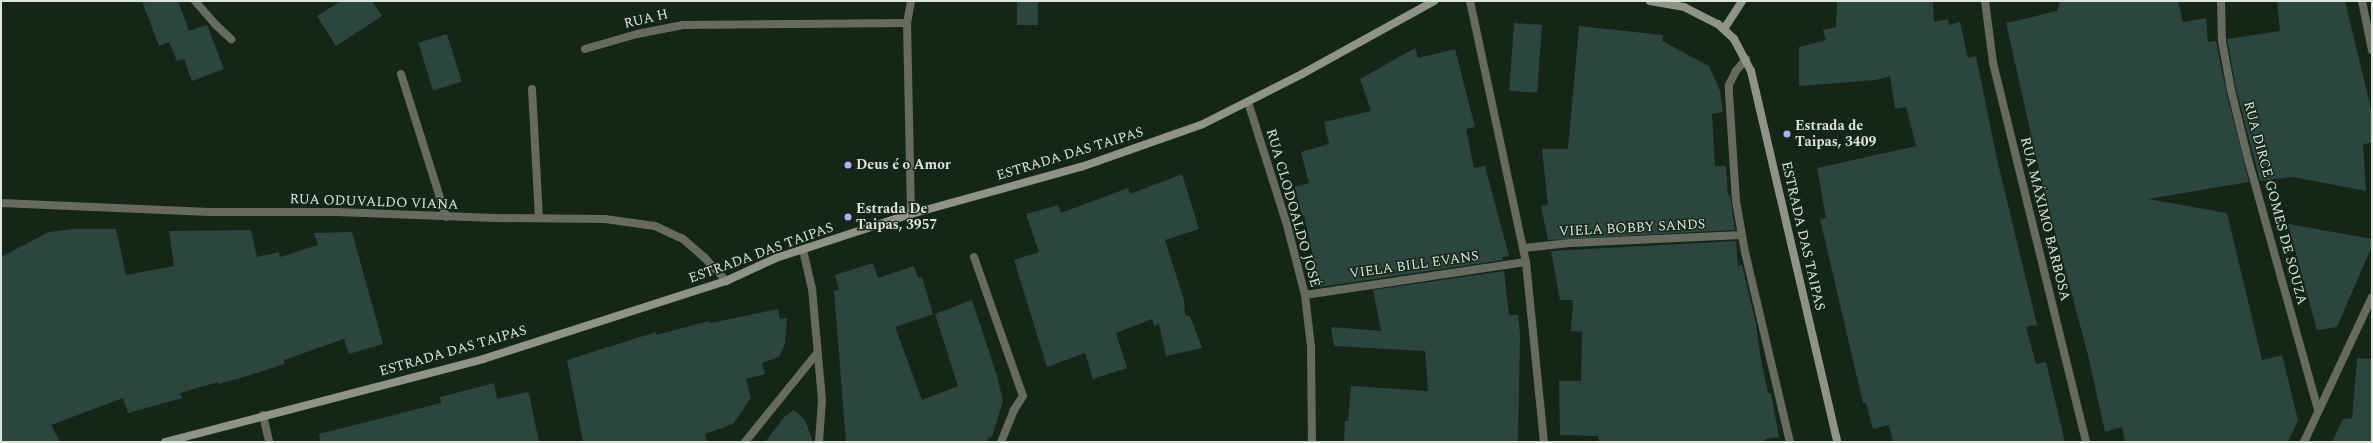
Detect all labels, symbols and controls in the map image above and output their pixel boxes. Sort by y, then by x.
street label: RUA H [622,6,670,32]
street label: RUA DIRCE GOMES DE SOUZA [2240,99,2310,307]
place label: Estrada de Taipas, 3409 [1795,118,1876,150]
street label: ESTRADA DAS TAIPAS [994,124,1146,184]
street label: RUA CLODOALDO JOSÉ [1262,127,1324,289]
marker: Estrada de Taipas, 3409 [1782,129,1792,139]
street label: RUA MÁXIMO BARBOSA [2016,135,2074,303]
place label: Deus é o Amor [856,157,951,173]
marker: Deus é o Amor [843,160,853,170]
street label: ESTRADA DAS TAIPAS [1778,160,1828,312]
street label: RUA ODUVALDO VIANA [289,191,459,213]
place label: Estrada De Taipas, 3957 [856,201,937,234]
marker: Estrada De Taipas, 3957 [843,212,853,222]
street label: VIELA BOBBY SANDS [1558,216,1706,240]
street label: ESTRADA DAS TAIPAS [686,219,836,287]
street label: VIELA BILL EVANS [1348,248,1480,282]
street label: ESTRADA DAS TAIPAS [377,322,529,380]

